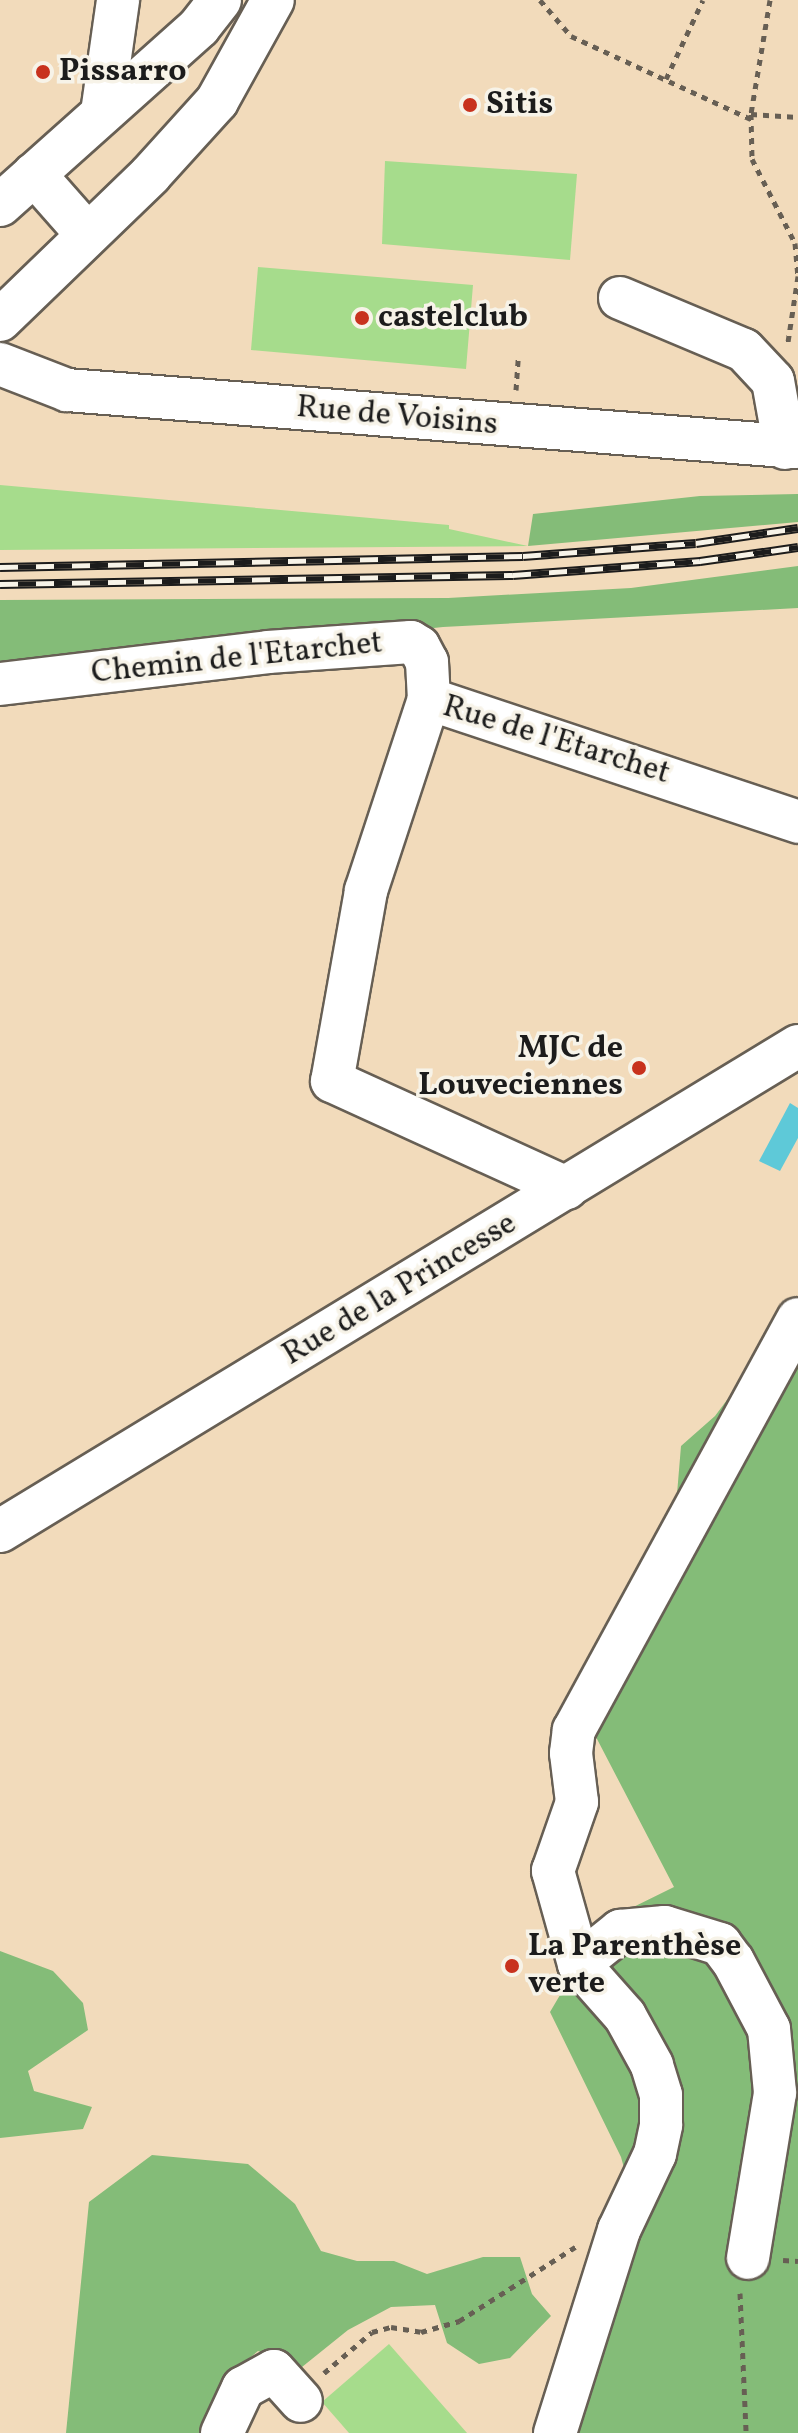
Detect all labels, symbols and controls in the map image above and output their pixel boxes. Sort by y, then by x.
place label: Pissarro [59,53,186,91]
marker: Pissarro [34,63,52,81]
place label: Sitis [486,86,553,124]
marker: Sitis [461,96,479,114]
place label: castelclub [378,299,528,337]
marker: castelclub [353,309,371,327]
street label: Rue de Voisins [294,389,500,445]
street label: Chemin de l'Etarchet [90,625,384,693]
street label: Rue de l'Etarchet [438,688,674,794]
place label: MJC de Louveciennes [418,1031,623,1106]
marker: MJC de Louveciennes [630,1059,648,1077]
street label: Rue de la Princesse [276,1205,524,1375]
place label: La Parenthèse verte [528,1929,741,2004]
marker: La Parenthèse verte [503,1957,521,1975]

